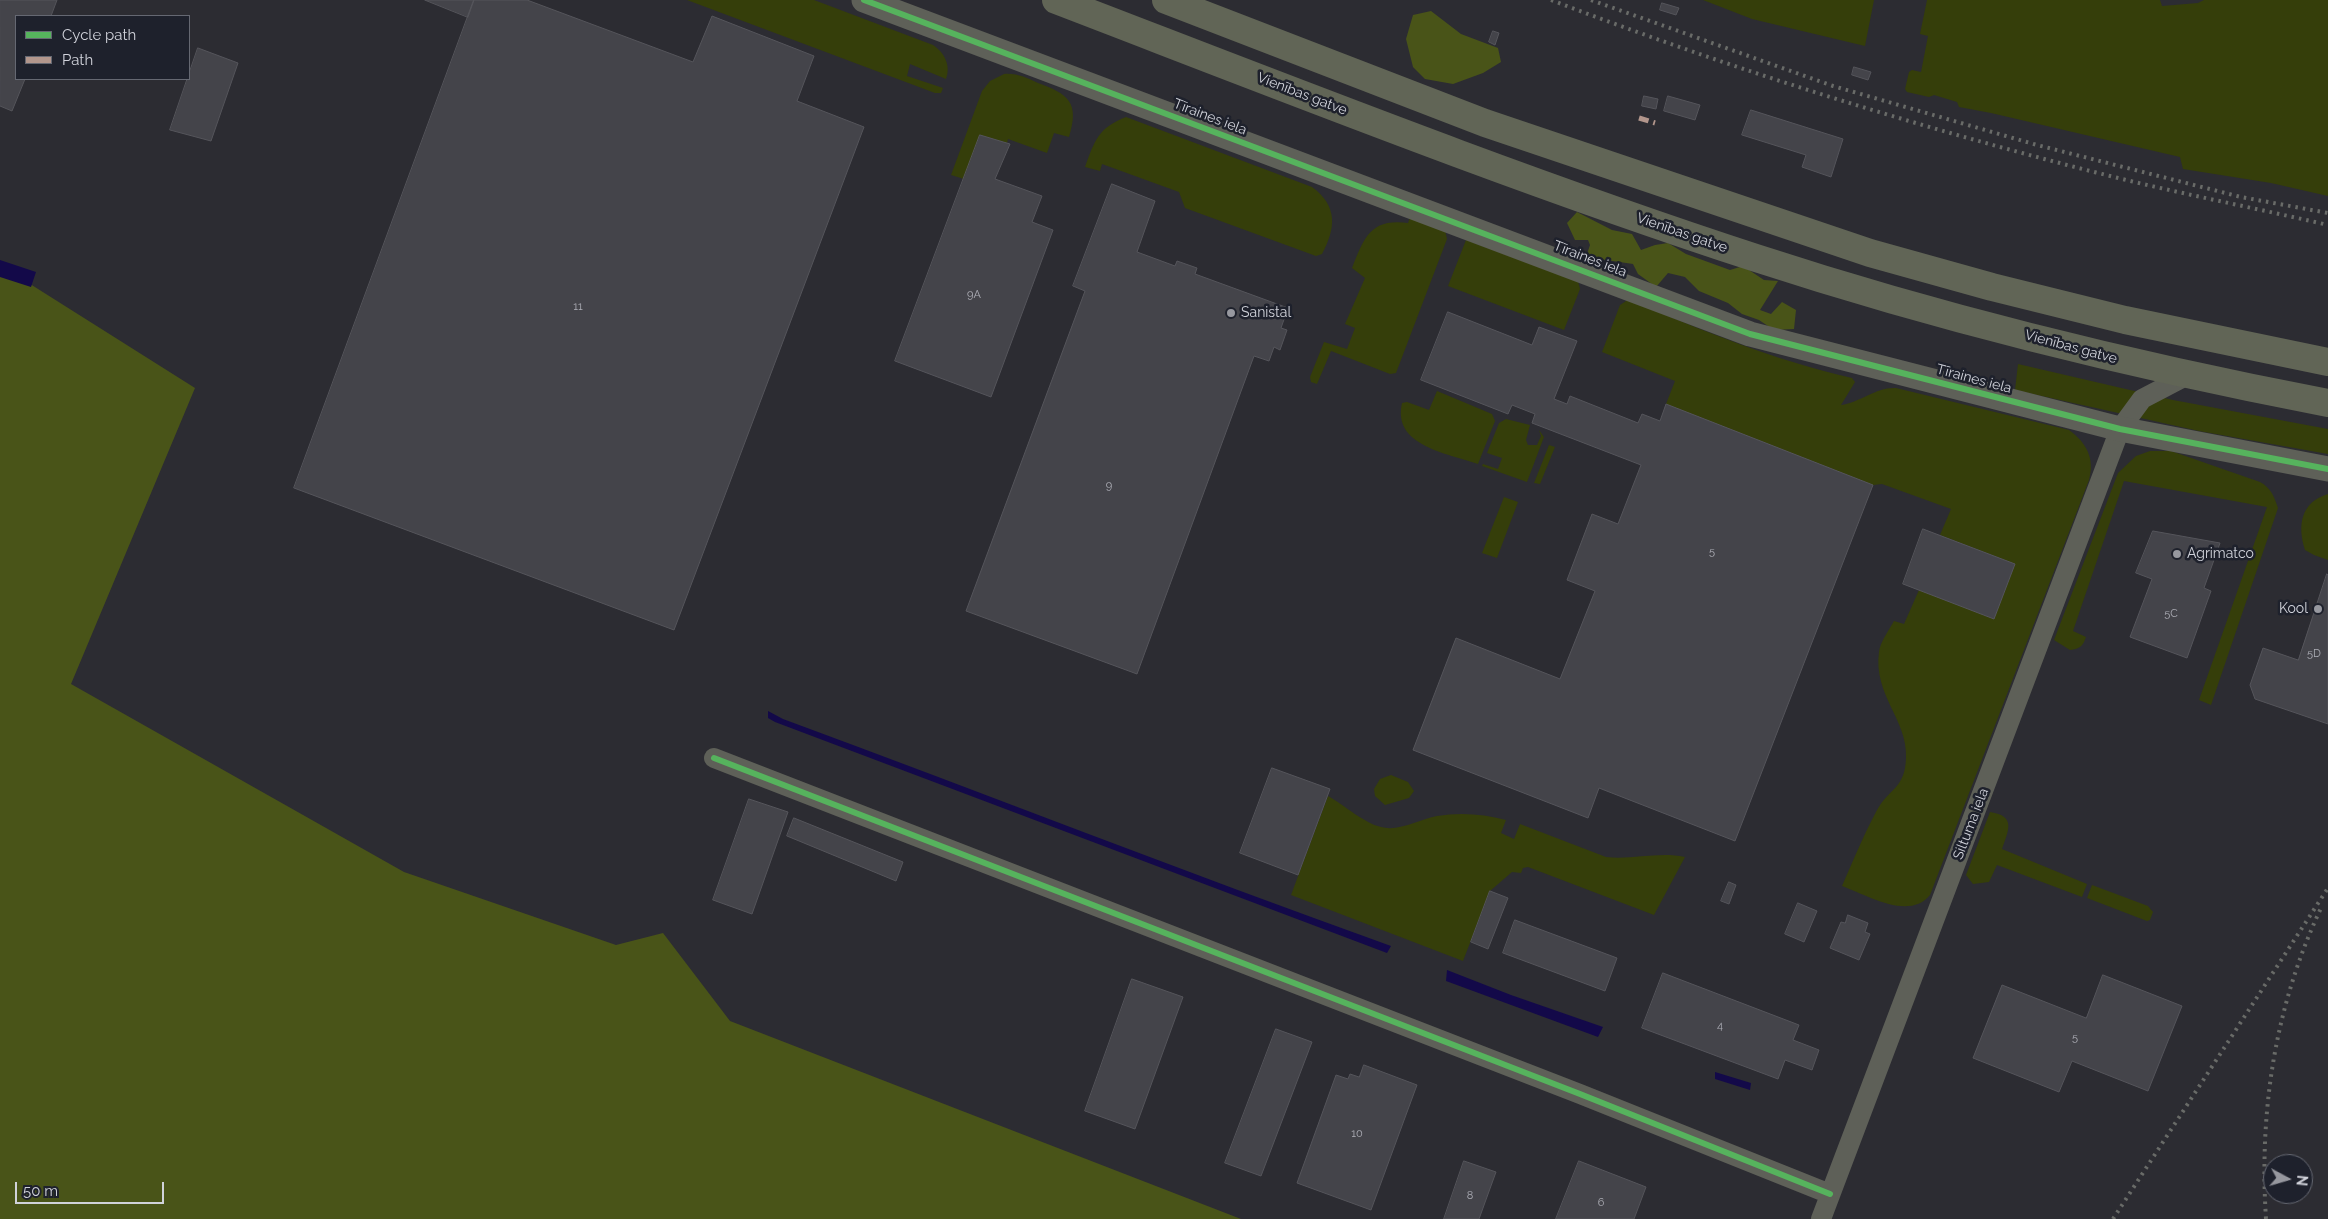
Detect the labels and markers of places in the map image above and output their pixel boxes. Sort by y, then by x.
place label: Sanistal [1241,305,1291,321]
marker: Sanistal [1225,307,1237,319]
place label: Agrimatco [2187,546,2254,562]
marker: Agrimatco [2171,548,2183,560]
place label: Kool [2279,601,2308,617]
marker: Kool [2312,603,2324,615]

